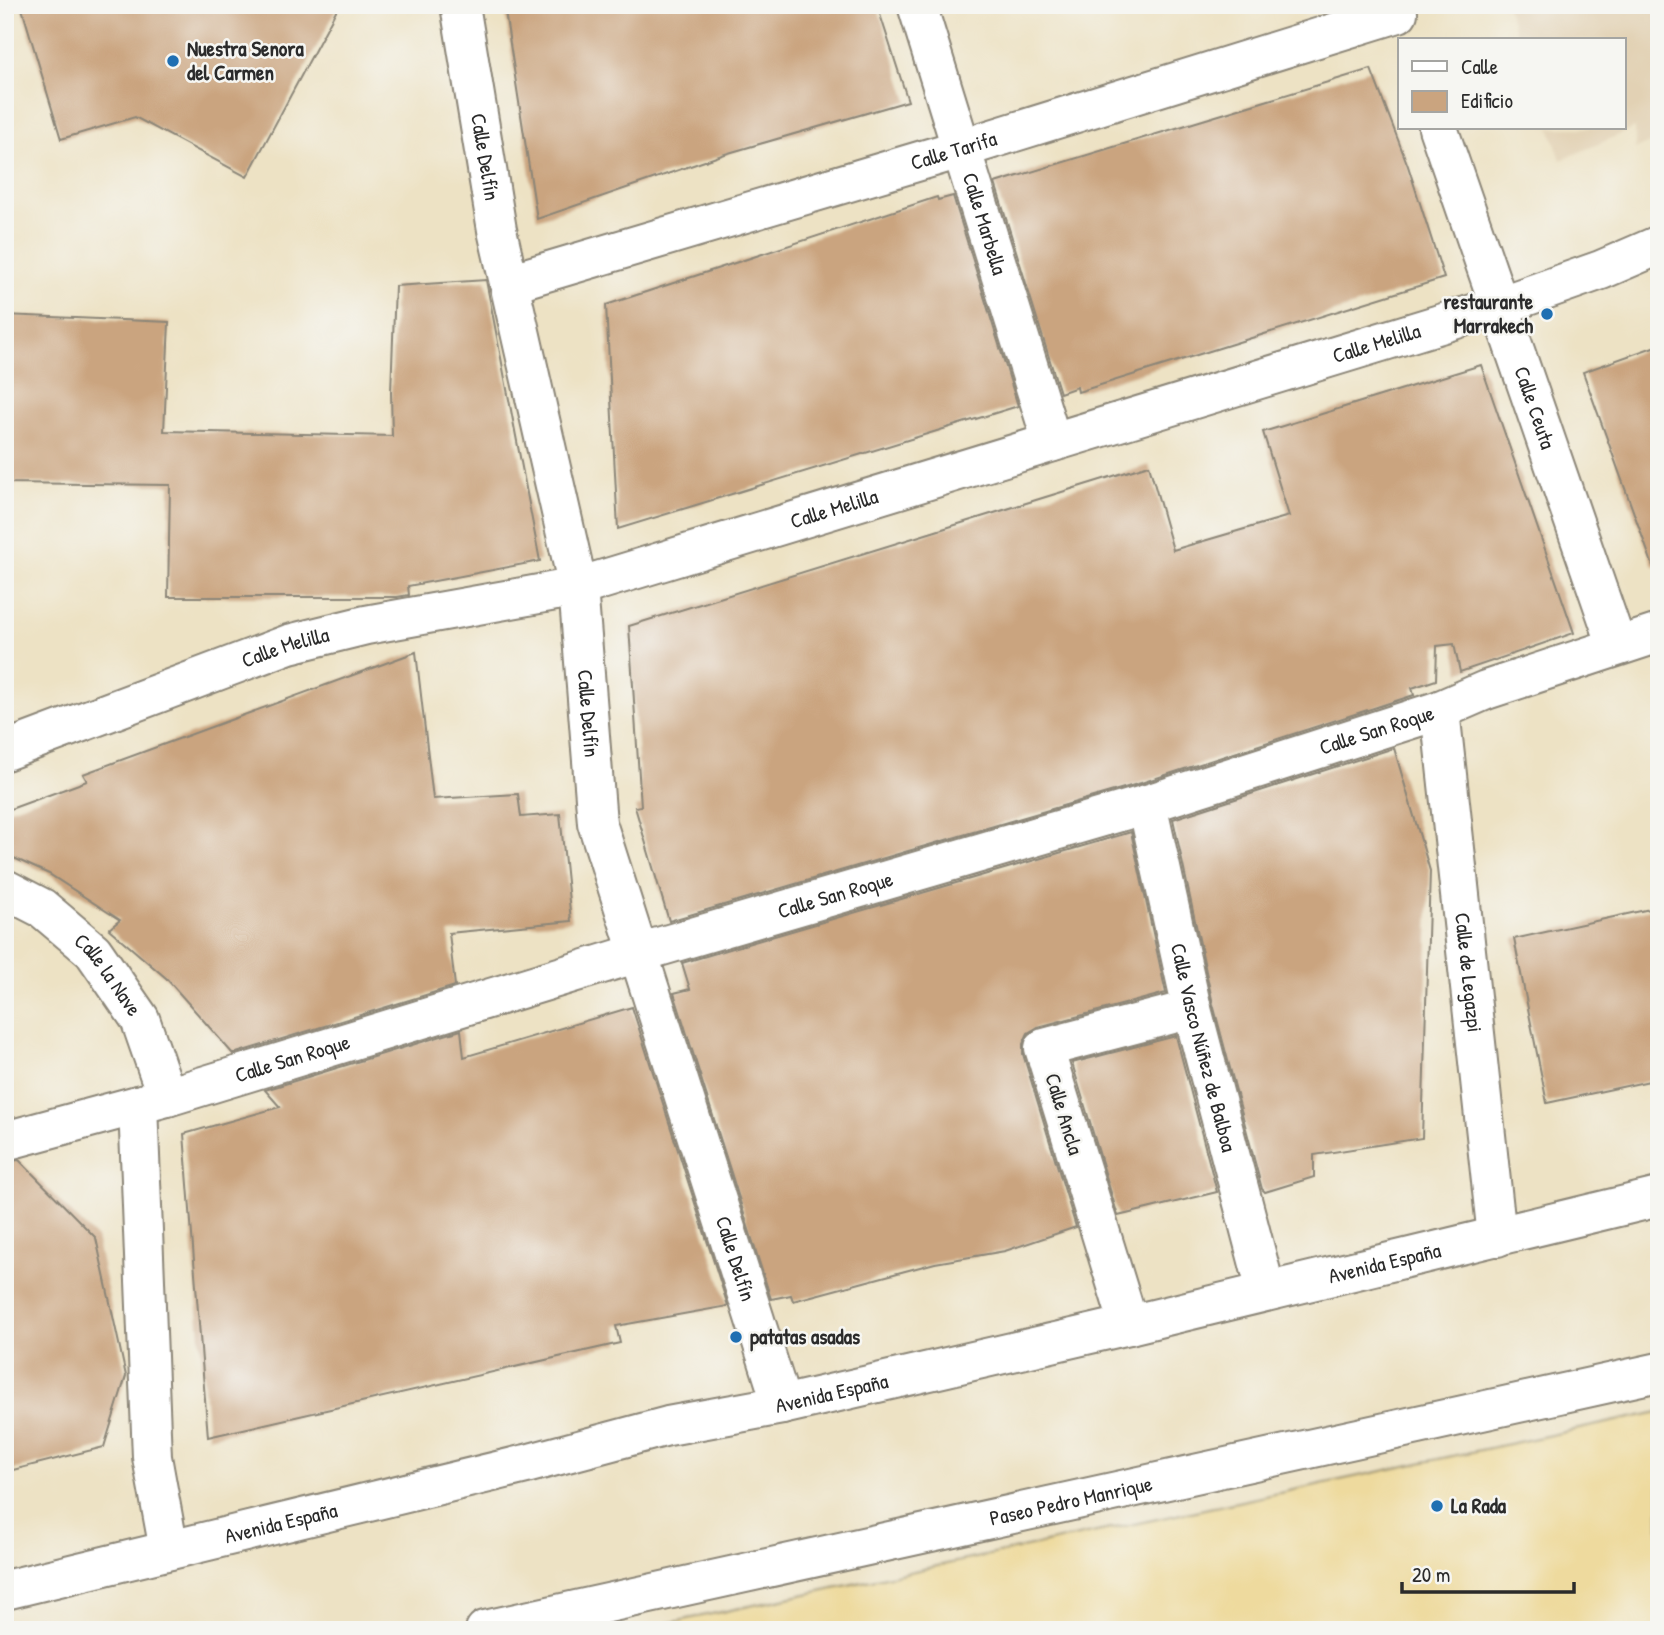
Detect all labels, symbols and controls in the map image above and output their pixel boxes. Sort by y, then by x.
place label: Nuestra Senora del Carmen [187,34,304,87]
legend [1398,38,1626,130]
text: Calle [1461,52,1498,81]
marker: Nuestra Senora del Carmen [165,53,181,69]
text: Edificio [1461,86,1513,115]
street label: Calle Delfín [464,111,507,203]
street label: Calle Tarifa [907,123,1000,177]
street label: Calle Marbella [956,169,1014,278]
place label: restaurante Marrakech [1443,287,1534,340]
marker: restaurante Marrakech [1539,306,1555,322]
street label: Calle Melilla [1329,316,1424,370]
street label: Calle Ceuta [1507,362,1563,453]
street label: Calle Melilla [787,481,882,535]
street label: Calle Melilla [237,620,332,675]
street label: Calle Delfín [571,669,607,758]
street label: Calle San Roque [1316,698,1438,762]
street label: Calle San Roque [774,864,896,925]
street label: Calle de Legazpi [1448,911,1490,1034]
street label: Calle la Nave [68,926,149,1022]
street label: Calle Vasco Núñez de Balboa [1164,940,1244,1155]
street label: Calle San Roque [231,1027,353,1089]
street label: Calle Ancla [1038,1070,1091,1158]
street label: Calle Delfín [709,1212,763,1305]
street label: Avenida España [1325,1235,1444,1290]
place label: patatas asadas [750,1322,860,1352]
marker: patatas asadas [728,1329,744,1345]
street label: Avenida España [773,1366,891,1420]
street label: Paseo Pedro Manrique [987,1469,1155,1533]
place label: La Rada [1451,1491,1507,1520]
street label: Avenida España [222,1495,340,1550]
marker: La Rada [1429,1498,1445,1514]
scale bar [1402,1551,1573,1595]
text: 20 m [1412,1560,1450,1589]

